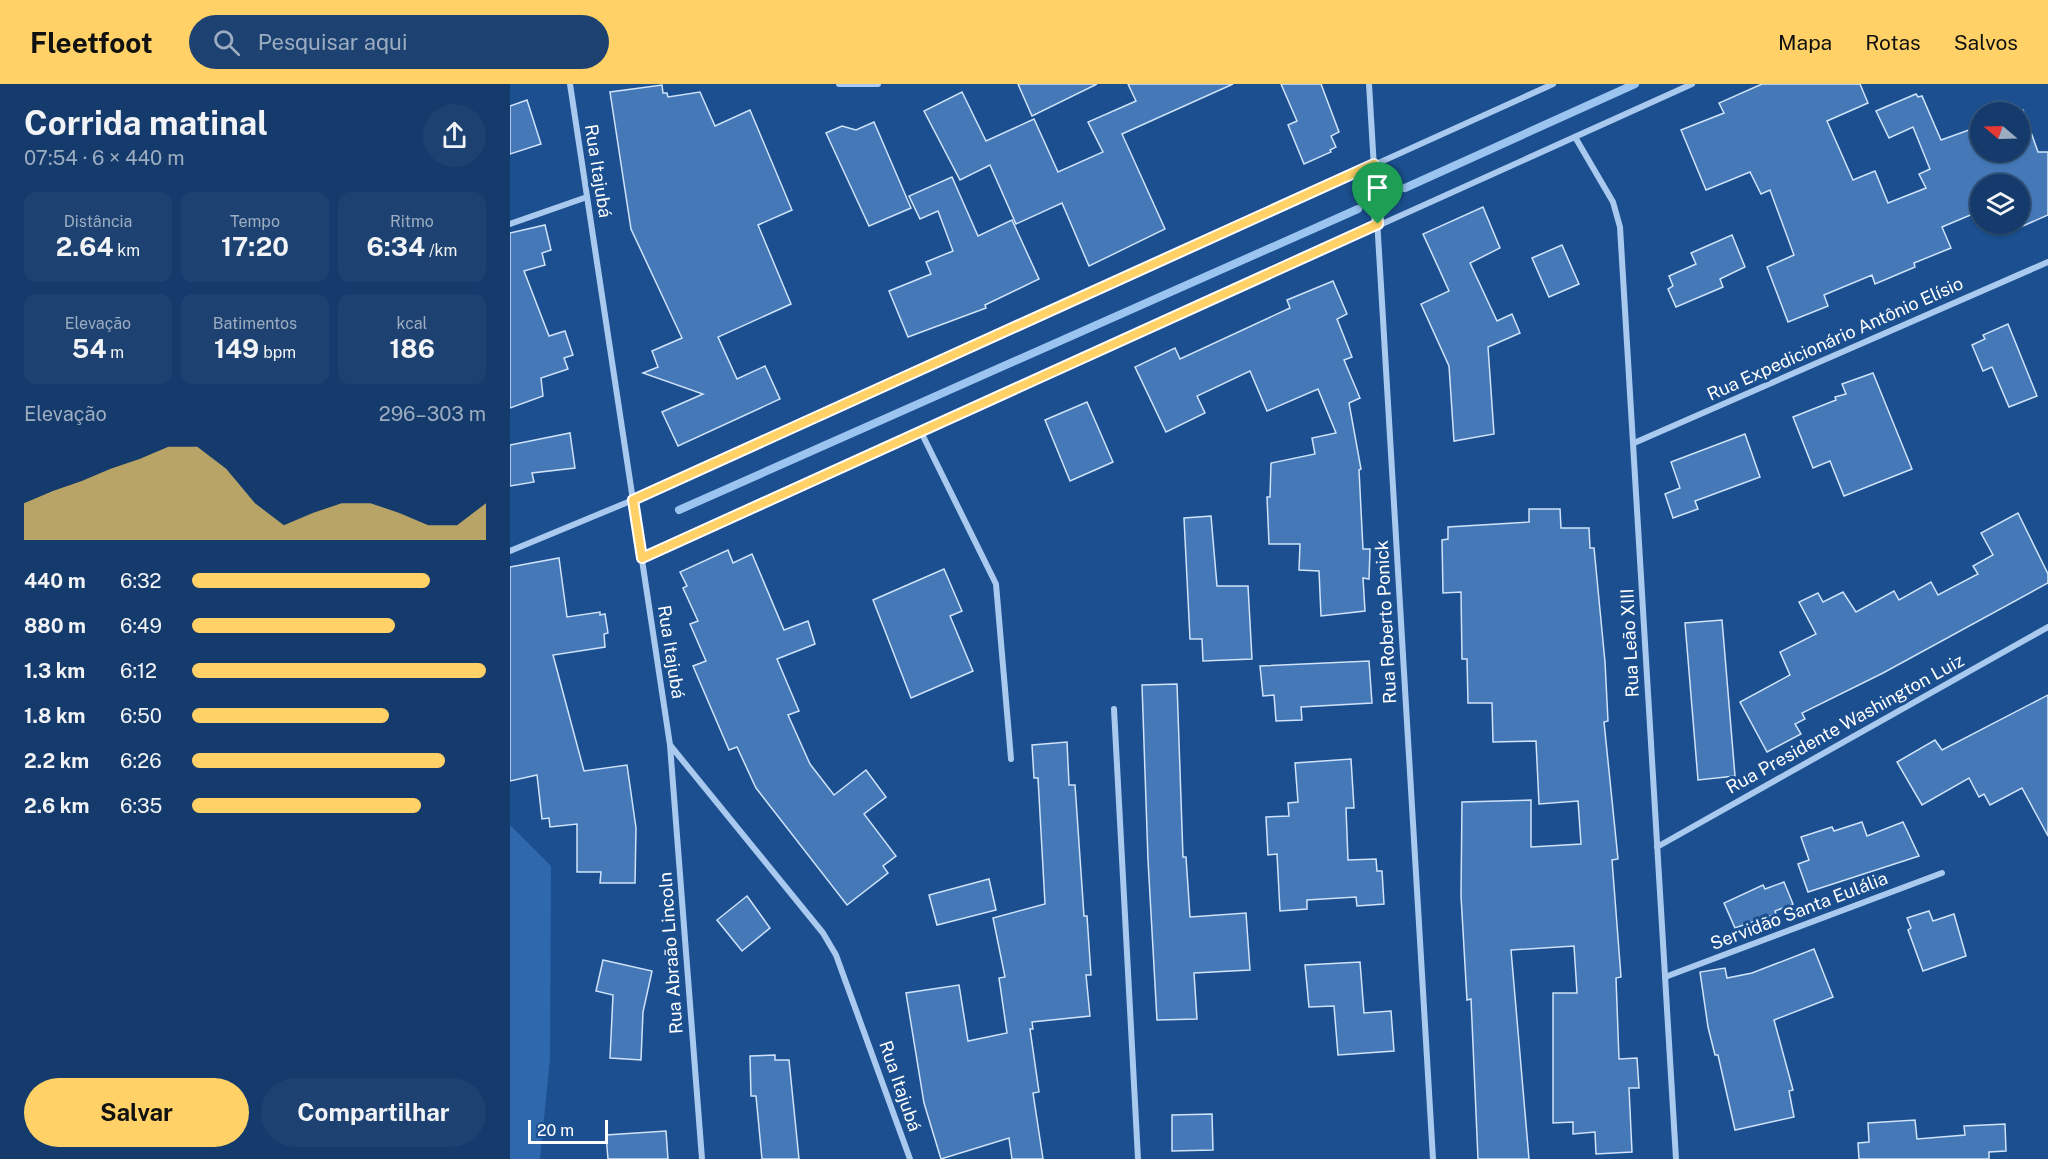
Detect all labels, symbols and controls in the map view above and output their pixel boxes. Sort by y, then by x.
search box [189,15,609,69]
text: Fleetfoot [30,26,153,59]
icon: search [210,26,243,59]
text: Pesquisar aqui [258,29,407,55]
text: Mapa [1778,30,1832,55]
text: Rotas [1865,30,1921,55]
text: Salvos [1954,30,2018,55]
north arrow [1970,102,2030,162]
map controls [1970,102,2030,234]
text: Corrida matinal [24,104,268,142]
button: share [423,104,486,167]
street label: Rua Itajubá [581,123,616,219]
text: 07:54 · 6 × 440 m [24,146,184,170]
pin [1352,162,1403,224]
icon: arrive [1361,171,1394,204]
button: layers [1970,174,2030,234]
text: Distância [64,212,132,231]
text: Tempo [230,212,280,231]
text: Ritmo [390,212,434,231]
text: 2.64 [56,231,113,262]
text: 17:20 [221,231,289,262]
text: 6:34 [367,231,425,262]
text: km [113,241,140,260]
text: /km [425,241,457,260]
street label: Rua Expedicionário Antônio Elísio [1703,272,1966,405]
text: Elevação [65,314,131,333]
text: Batimentos [213,314,297,333]
text: kcal [397,314,427,333]
text: 54 [72,333,106,364]
text: 149 [214,333,259,364]
text: 186 [389,333,435,364]
text: m [106,343,124,362]
text: bpm [259,343,296,362]
text: Elevação [24,402,107,426]
text: 296–303 m [379,402,486,426]
street label: Rua Roberto Ponick [1371,540,1400,704]
text: 440 m [24,569,86,593]
text: 6:32 [120,569,161,593]
street label: Rua Leão XIII [1616,588,1643,698]
street label: Rua Itajubá [654,604,689,700]
text: 880 m [24,614,86,638]
text: 6:49 [120,614,162,638]
street label: Rua Presidente Washington Luiz [1722,649,1967,798]
text: 1.3 km [24,659,85,683]
text: 6:12 [120,659,157,683]
text: 1.8 km [24,704,85,728]
text: 6:50 [120,704,162,728]
text: 2.2 km [24,749,89,773]
text: 6:26 [120,749,162,773]
text: 2.6 km [24,794,89,818]
text: 6:35 [120,794,162,818]
street label: Servidão Santa Eulália [1707,867,1890,954]
street label: Rua Abraão Lincoln [654,871,687,1035]
street label: Rua Itajubá [875,1038,926,1134]
button: Salvar [24,1078,249,1147]
button: Compartilhar [261,1078,486,1147]
scale bar [528,1117,608,1144]
text: 20 m [537,1121,574,1140]

